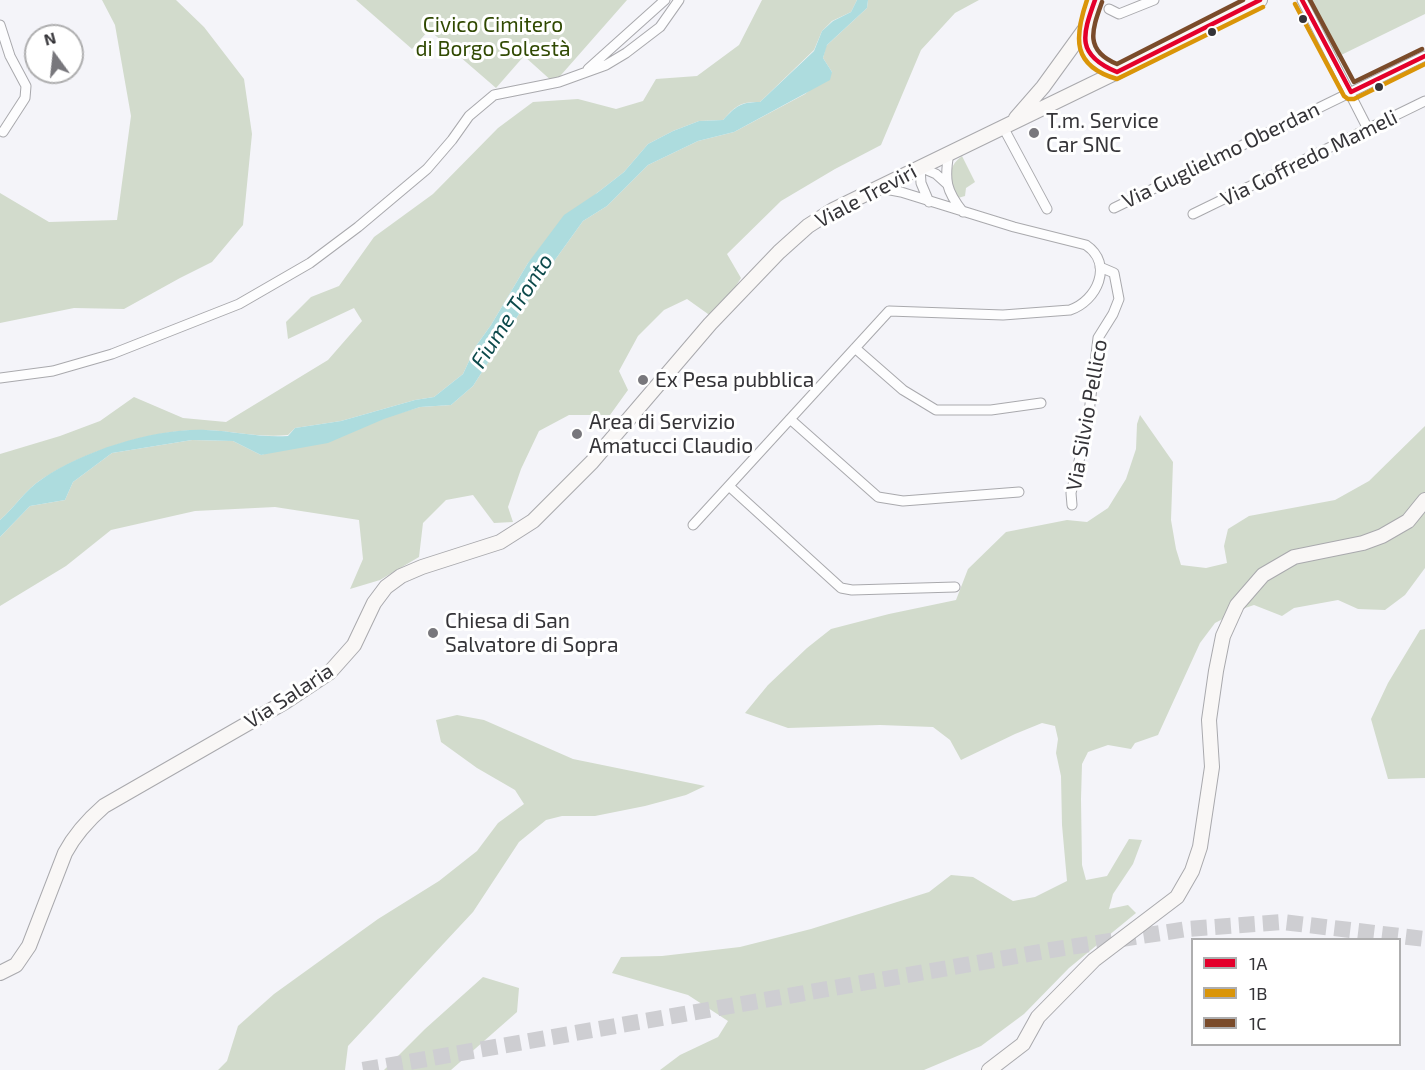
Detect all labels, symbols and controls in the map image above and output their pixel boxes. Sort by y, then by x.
park label: Civico Cimitero di Borgo Solestà [416,12,570,62]
unlabelled marker [1297,13,1309,25]
north arrow [24,24,84,84]
unlabelled marker [1206,26,1218,38]
text: N [42,27,58,49]
unlabelled marker [1373,81,1385,93]
street label: Via Guglielmo Oberdan [1118,96,1324,214]
street label: Via Goffredo Mameli [1217,104,1401,212]
place label: T.m. Service Car SNC [1046,108,1159,158]
marker: T.m. Service Car SNC [1027,126,1041,140]
street label: Viale Treviri [811,159,921,233]
water label: Fiume Tronto [465,249,559,373]
street label: Via Silvio Pellico [1061,337,1113,493]
place label: Ex Pesa pubblica [655,367,814,393]
marker: Ex Pesa pubblica [636,373,650,387]
place label: Area di Servizio Amatucci Claudio [589,409,753,459]
marker: Area di Servizio Amatucci Claudio [570,427,584,441]
place label: Chiesa di San Salvatore di Sopra [445,608,618,658]
marker: Chiesa di San Salvatore di Sopra [426,626,440,640]
street label: Via Salaria [240,658,338,734]
legend [1191,938,1401,1046]
text: 1A [1249,952,1267,974]
text: 1B [1249,982,1267,1004]
text: 1C [1249,1012,1266,1034]

